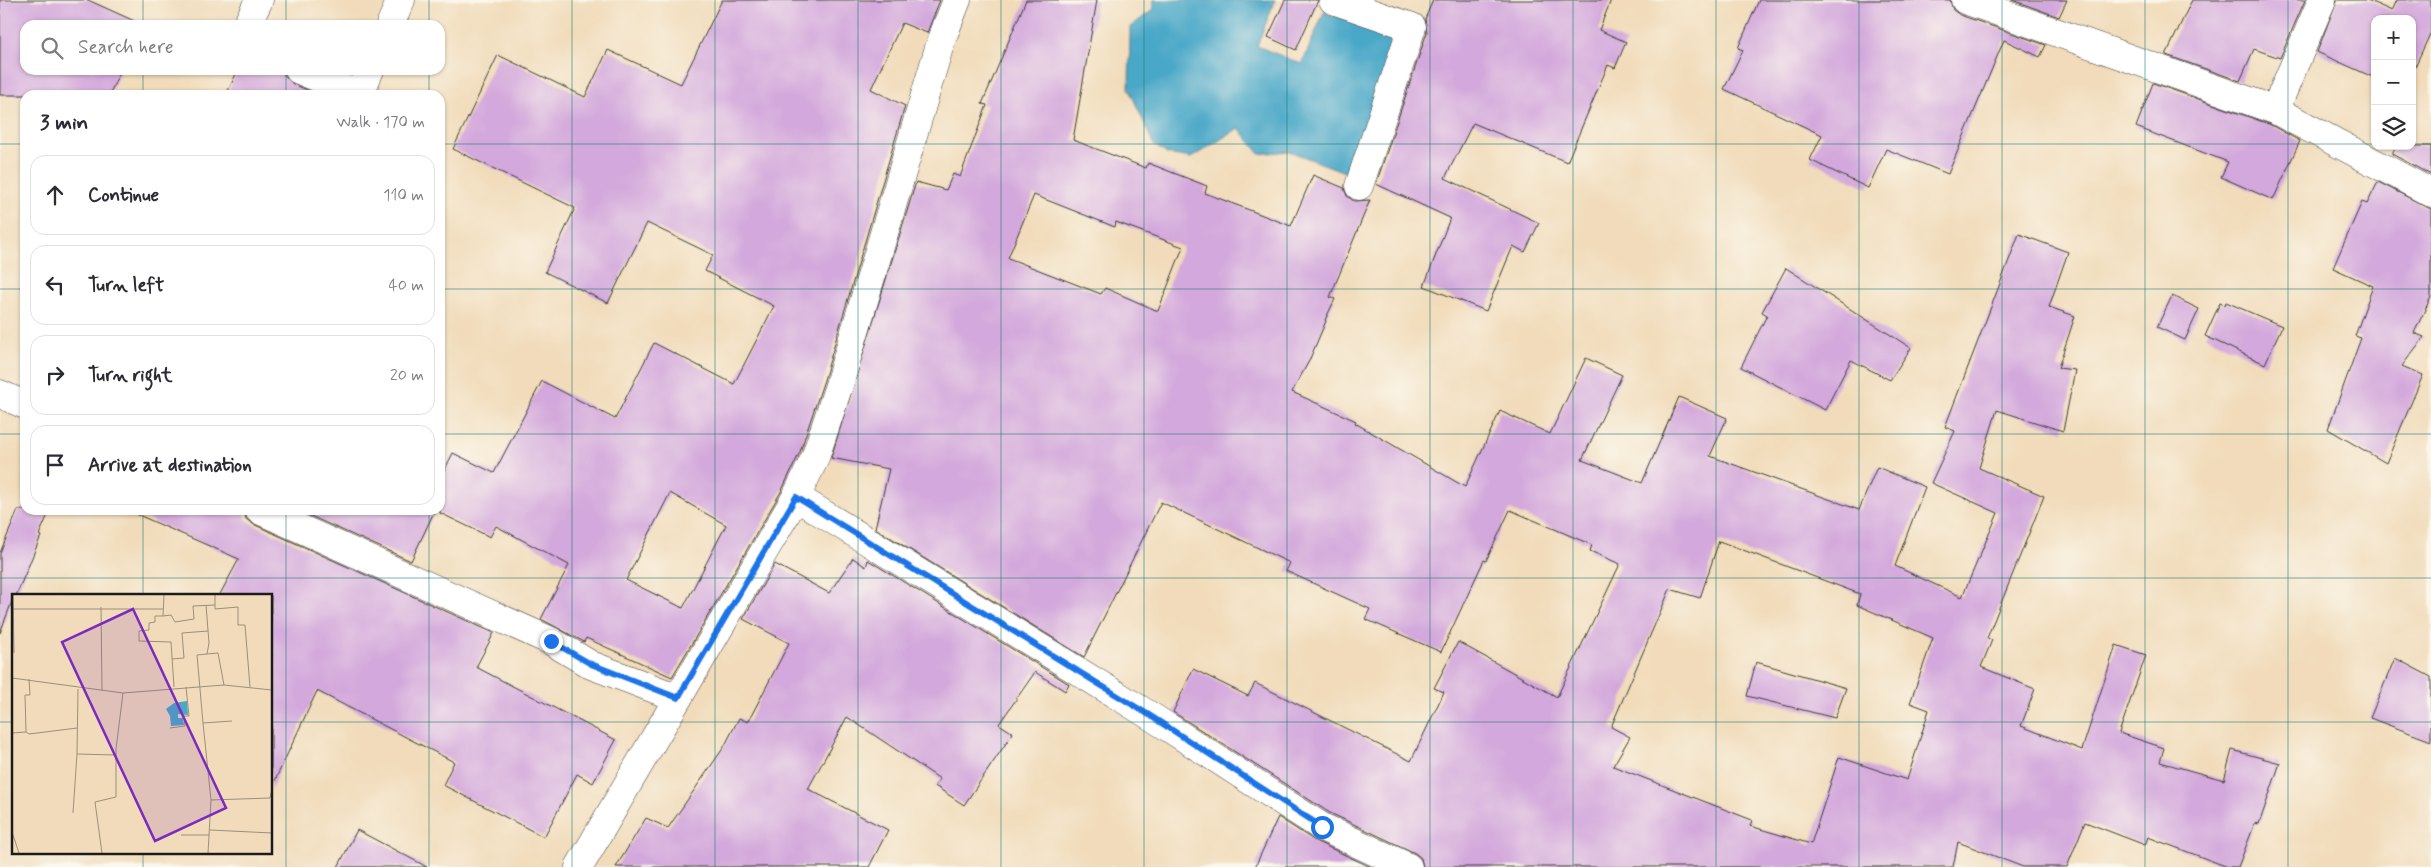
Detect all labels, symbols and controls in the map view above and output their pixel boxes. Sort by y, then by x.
map controls [2371,15,2416,150]
button: + [2371,15,2416,60]
search box [20,20,445,75]
icon: search [38,34,66,62]
text: Search here [78,35,174,60]
button: − [2371,60,2416,105]
button: layers [2371,105,2416,150]
text: 3 min [40,109,88,137]
text: Walk · 170 m [336,112,425,133]
icon: ahead [41,181,69,209]
text: Continue [88,183,159,208]
text: 110 m [383,185,424,206]
icon: left [41,271,69,299]
text: Turn left [88,273,164,298]
text: 40 m [388,275,424,296]
icon: right [41,361,69,389]
text: Turn right [88,363,172,388]
text: 20 m [390,365,424,386]
icon: arrive [41,451,69,479]
text: Arrive at destination [88,453,252,478]
inset map [12,594,272,854]
route end [540,630,563,653]
route start [1311,816,1334,839]

